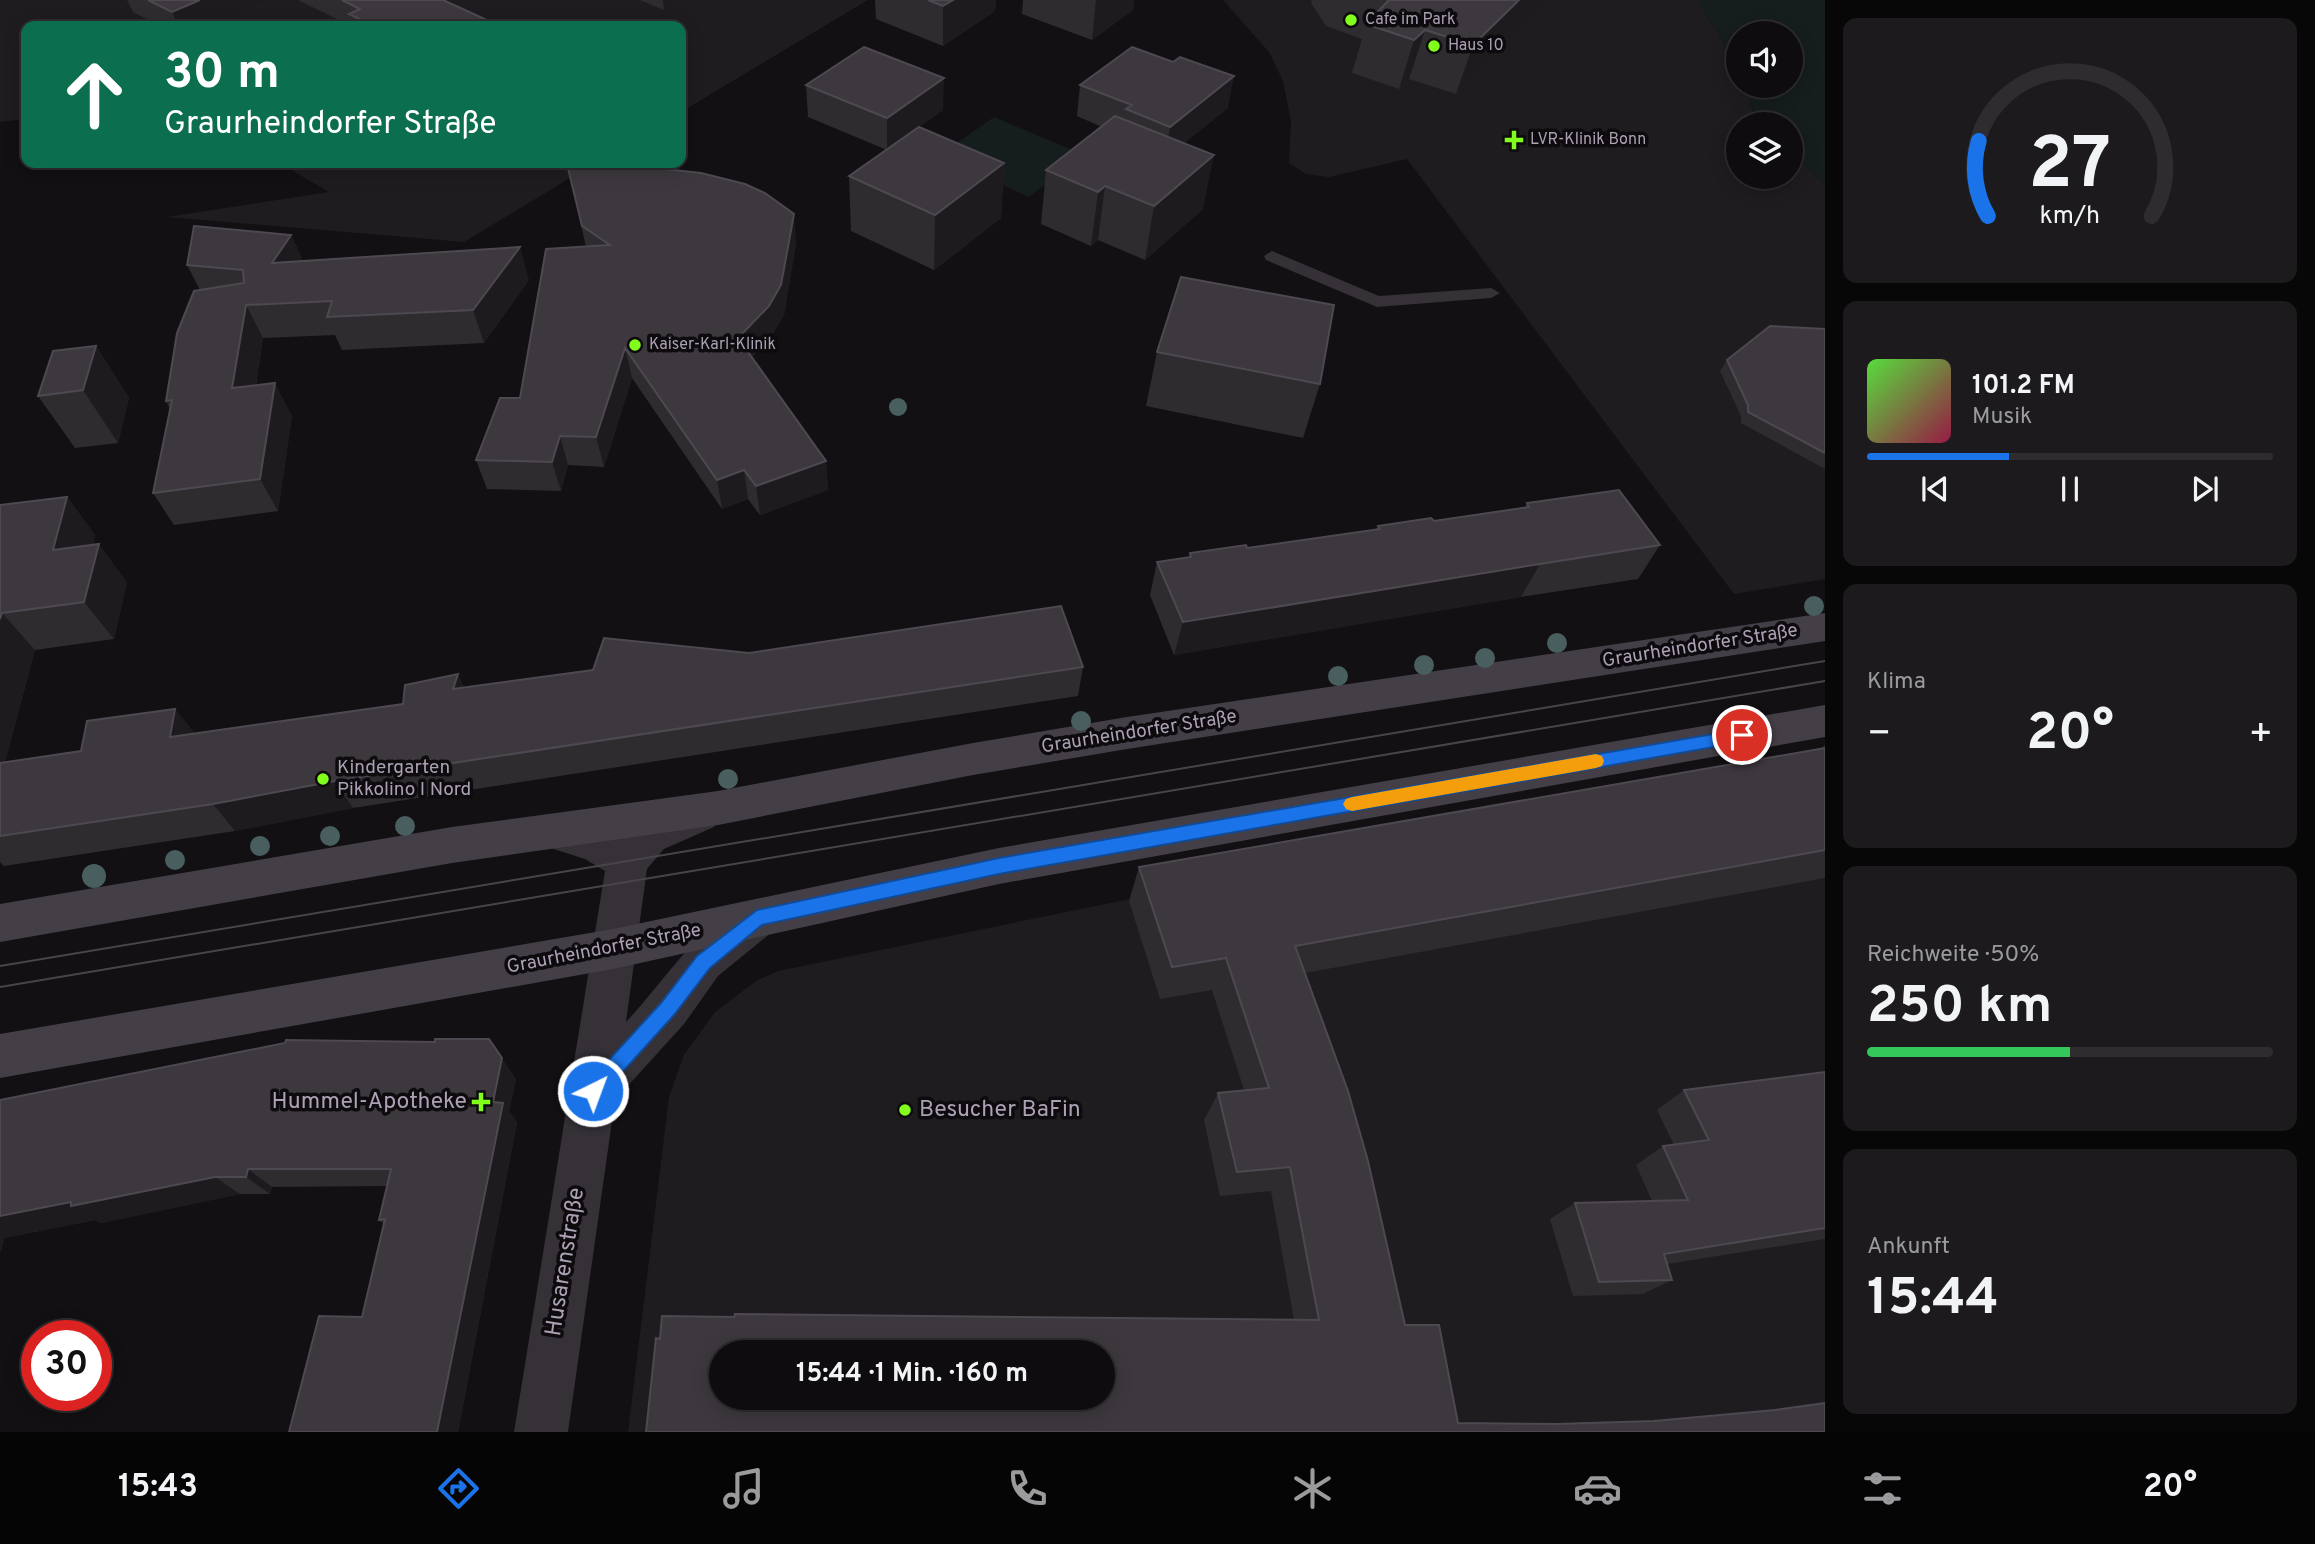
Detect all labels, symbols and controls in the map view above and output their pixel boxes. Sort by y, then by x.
place label: Cafe im Park [1365,10,1455,30]
marker: Cafe im Park [1343,12,1359,28]
map controls [1726,21,1803,189]
button: sound [1726,21,1803,98]
place label: Haus 10 [1448,36,1504,56]
marker: Haus 10 [1426,38,1442,54]
text: 30 m [164,44,280,106]
icon: ahead [49,49,140,140]
text: Graurheindorfer Straße [164,105,496,145]
button: layers [1726,112,1803,189]
text: 27 [2029,123,2111,215]
marker: LVR-Klinik Bonn [1504,130,1524,150]
place label: LVR-Klinik Bonn [1530,130,1646,150]
text: km/h [2040,201,2100,233]
place label: Kaiser-Karl-Klinik [649,335,776,355]
marker: Kaiser-Karl-Klinik [627,337,643,353]
text: 101.2 FM [1972,370,2075,403]
text: Musik [1972,403,2032,432]
icon: previous [1916,470,1954,508]
icon: pause [2051,470,2089,508]
icon: next [2186,470,2224,508]
street label: Graurheindorfer Straße [1601,619,1799,673]
text: Klima [1867,668,1926,697]
text: 20° [2026,702,2114,768]
street label: Graurheindorfer Straße [1040,705,1238,759]
pin [1712,705,1772,765]
text: − [1867,711,1892,760]
text: + [2248,711,2273,760]
icon: arrive [1723,716,1761,754]
place label: Kindergarten Pikkolino I Nord [337,756,471,802]
marker: Kindergarten Pikkolino I Nord [315,771,331,787]
street label: Graurheindorfer Straße [505,918,703,980]
text: Reichweite · 50% [1867,941,2039,970]
text: 250 km [1867,975,2052,1041]
position arrow [556,1054,630,1128]
place label: Hummel-Apotheke [272,1088,467,1117]
marker: Hummel-Apotheke [473,1094,489,1110]
place label: Besucher BaFin [919,1096,1081,1125]
marker: Besucher BaFin [897,1102,913,1118]
street label: Husarenstraße [540,1186,592,1338]
text: Ankunft [1867,1233,1950,1262]
text: 15:44 [1867,1267,1999,1333]
speed limit sign: 30 [21,1320,112,1411]
text: 15:44 · 1 Min. · 160 m [796,1358,1028,1391]
icon: directions [434,1464,483,1513]
icon: music [719,1464,768,1513]
icon: phone [1003,1464,1052,1513]
icon: climate [1288,1464,1337,1513]
icon: car [1573,1464,1622,1513]
icon: filters [1858,1464,1907,1513]
text: 15:43 [118,1468,198,1508]
text: 20° [2143,1468,2197,1508]

